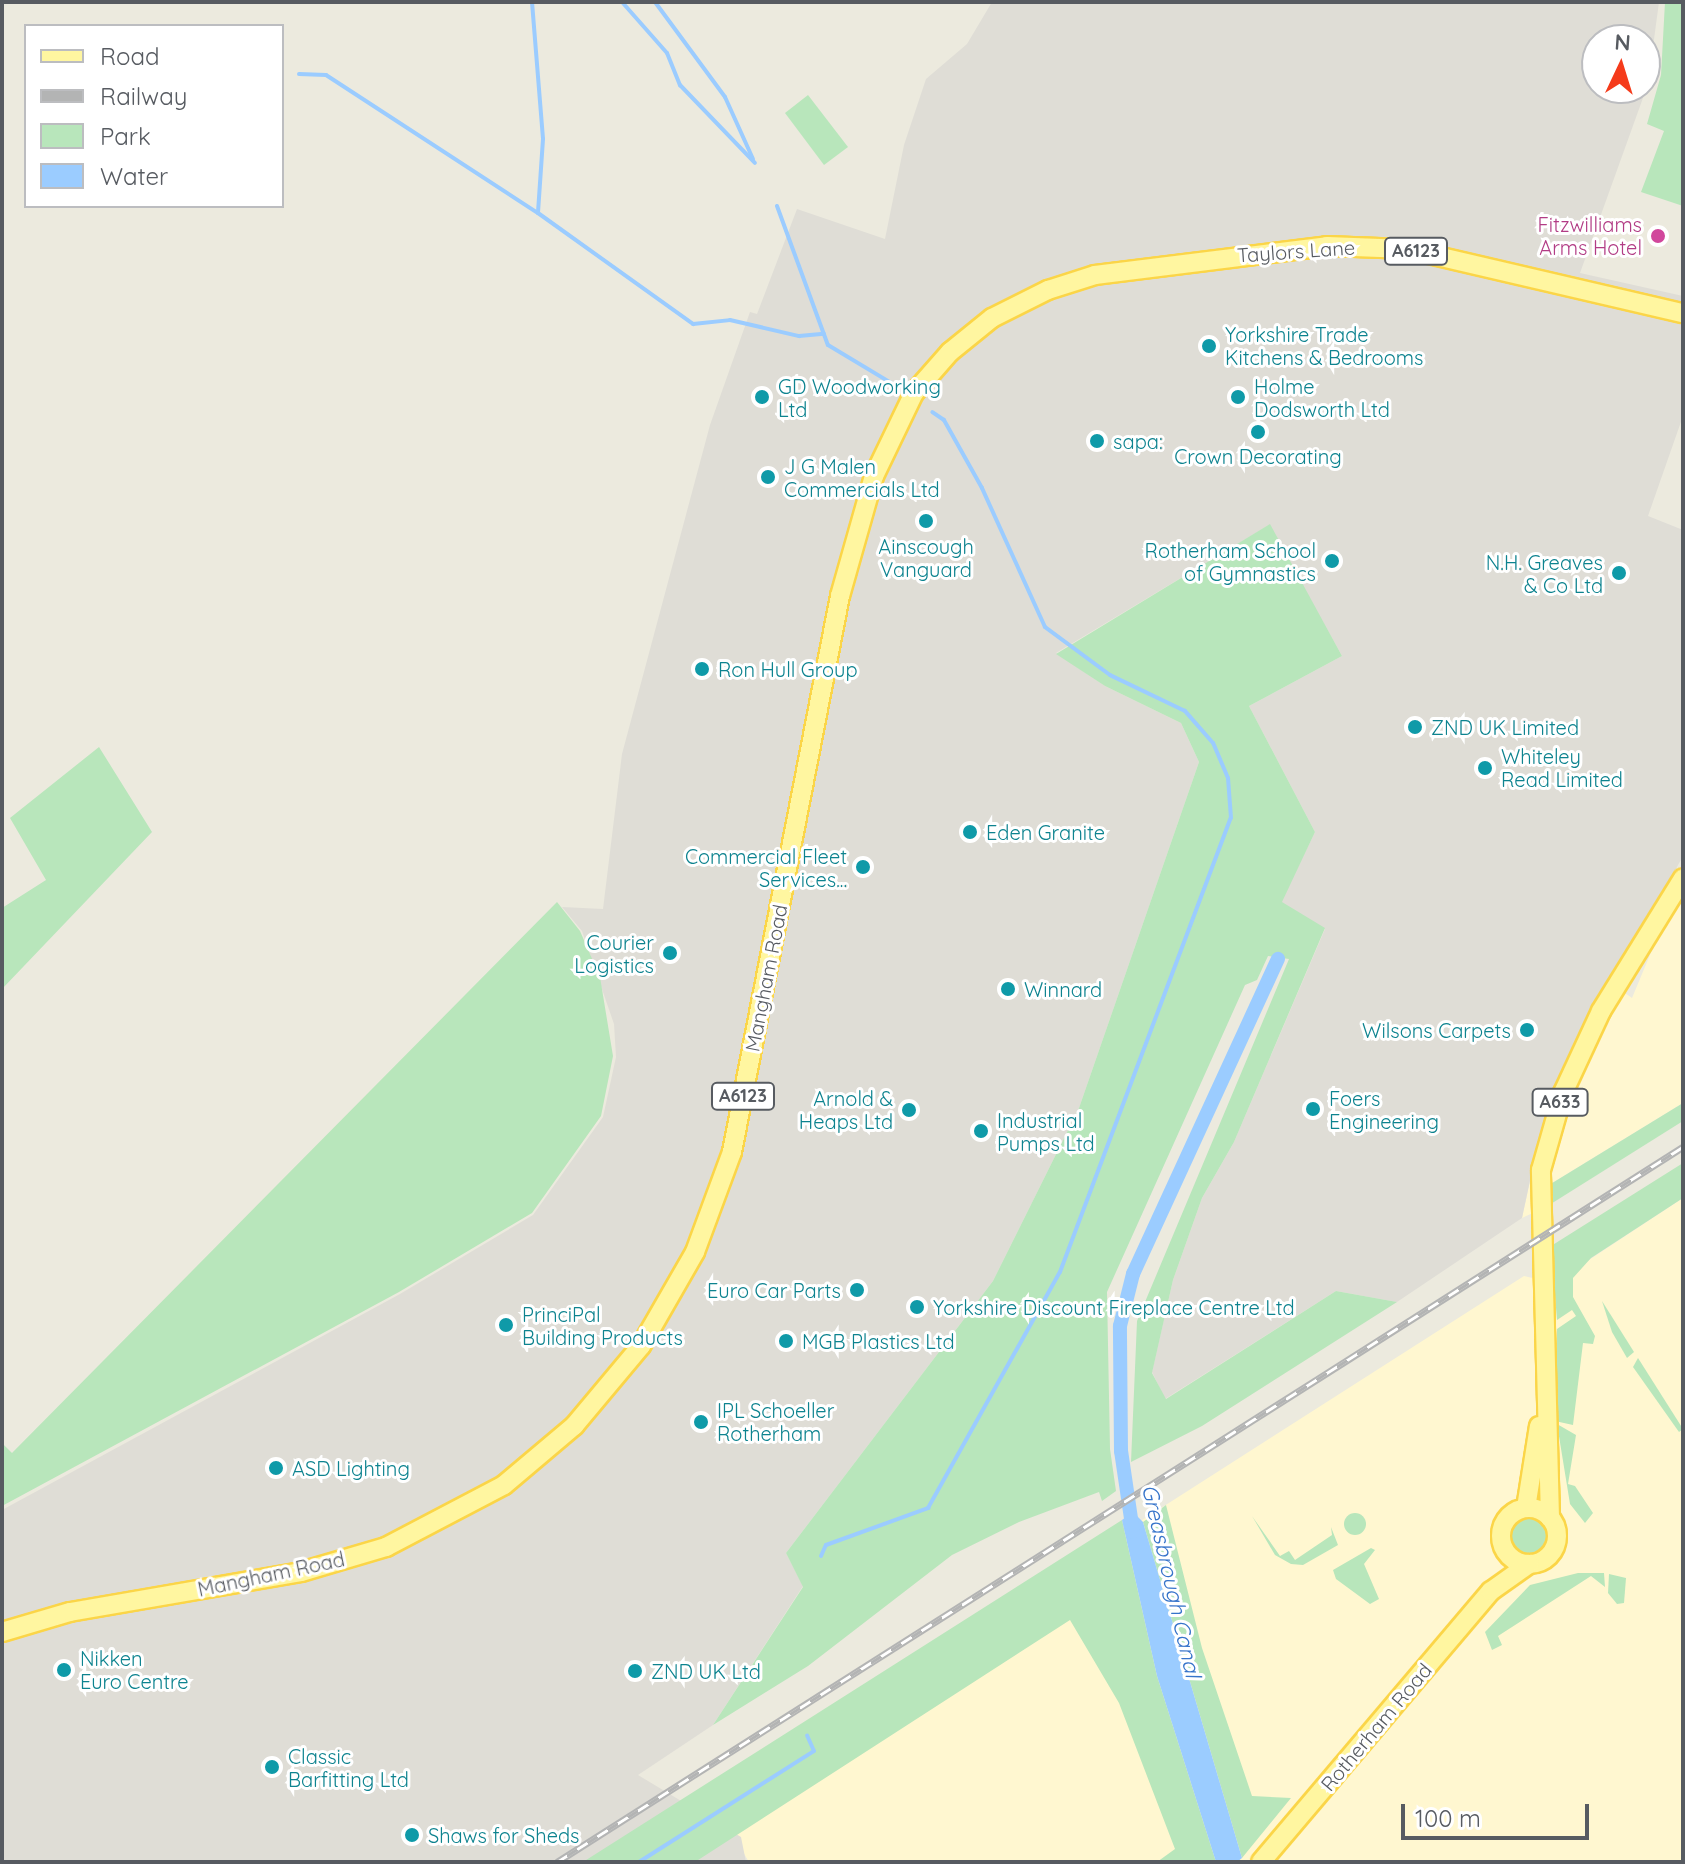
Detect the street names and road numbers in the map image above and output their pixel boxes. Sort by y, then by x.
street label: Taylors Lane [1236,235,1356,267]
road number: A6123 [1382,237,1450,265]
street label: Mangham Road [740,902,792,1054]
road number: A6123 [709,1082,777,1110]
road number: A633 [1530,1088,1590,1116]
street label: Mangham Road [195,1547,347,1601]
street label: Rotherham Road [1316,1658,1436,1796]

